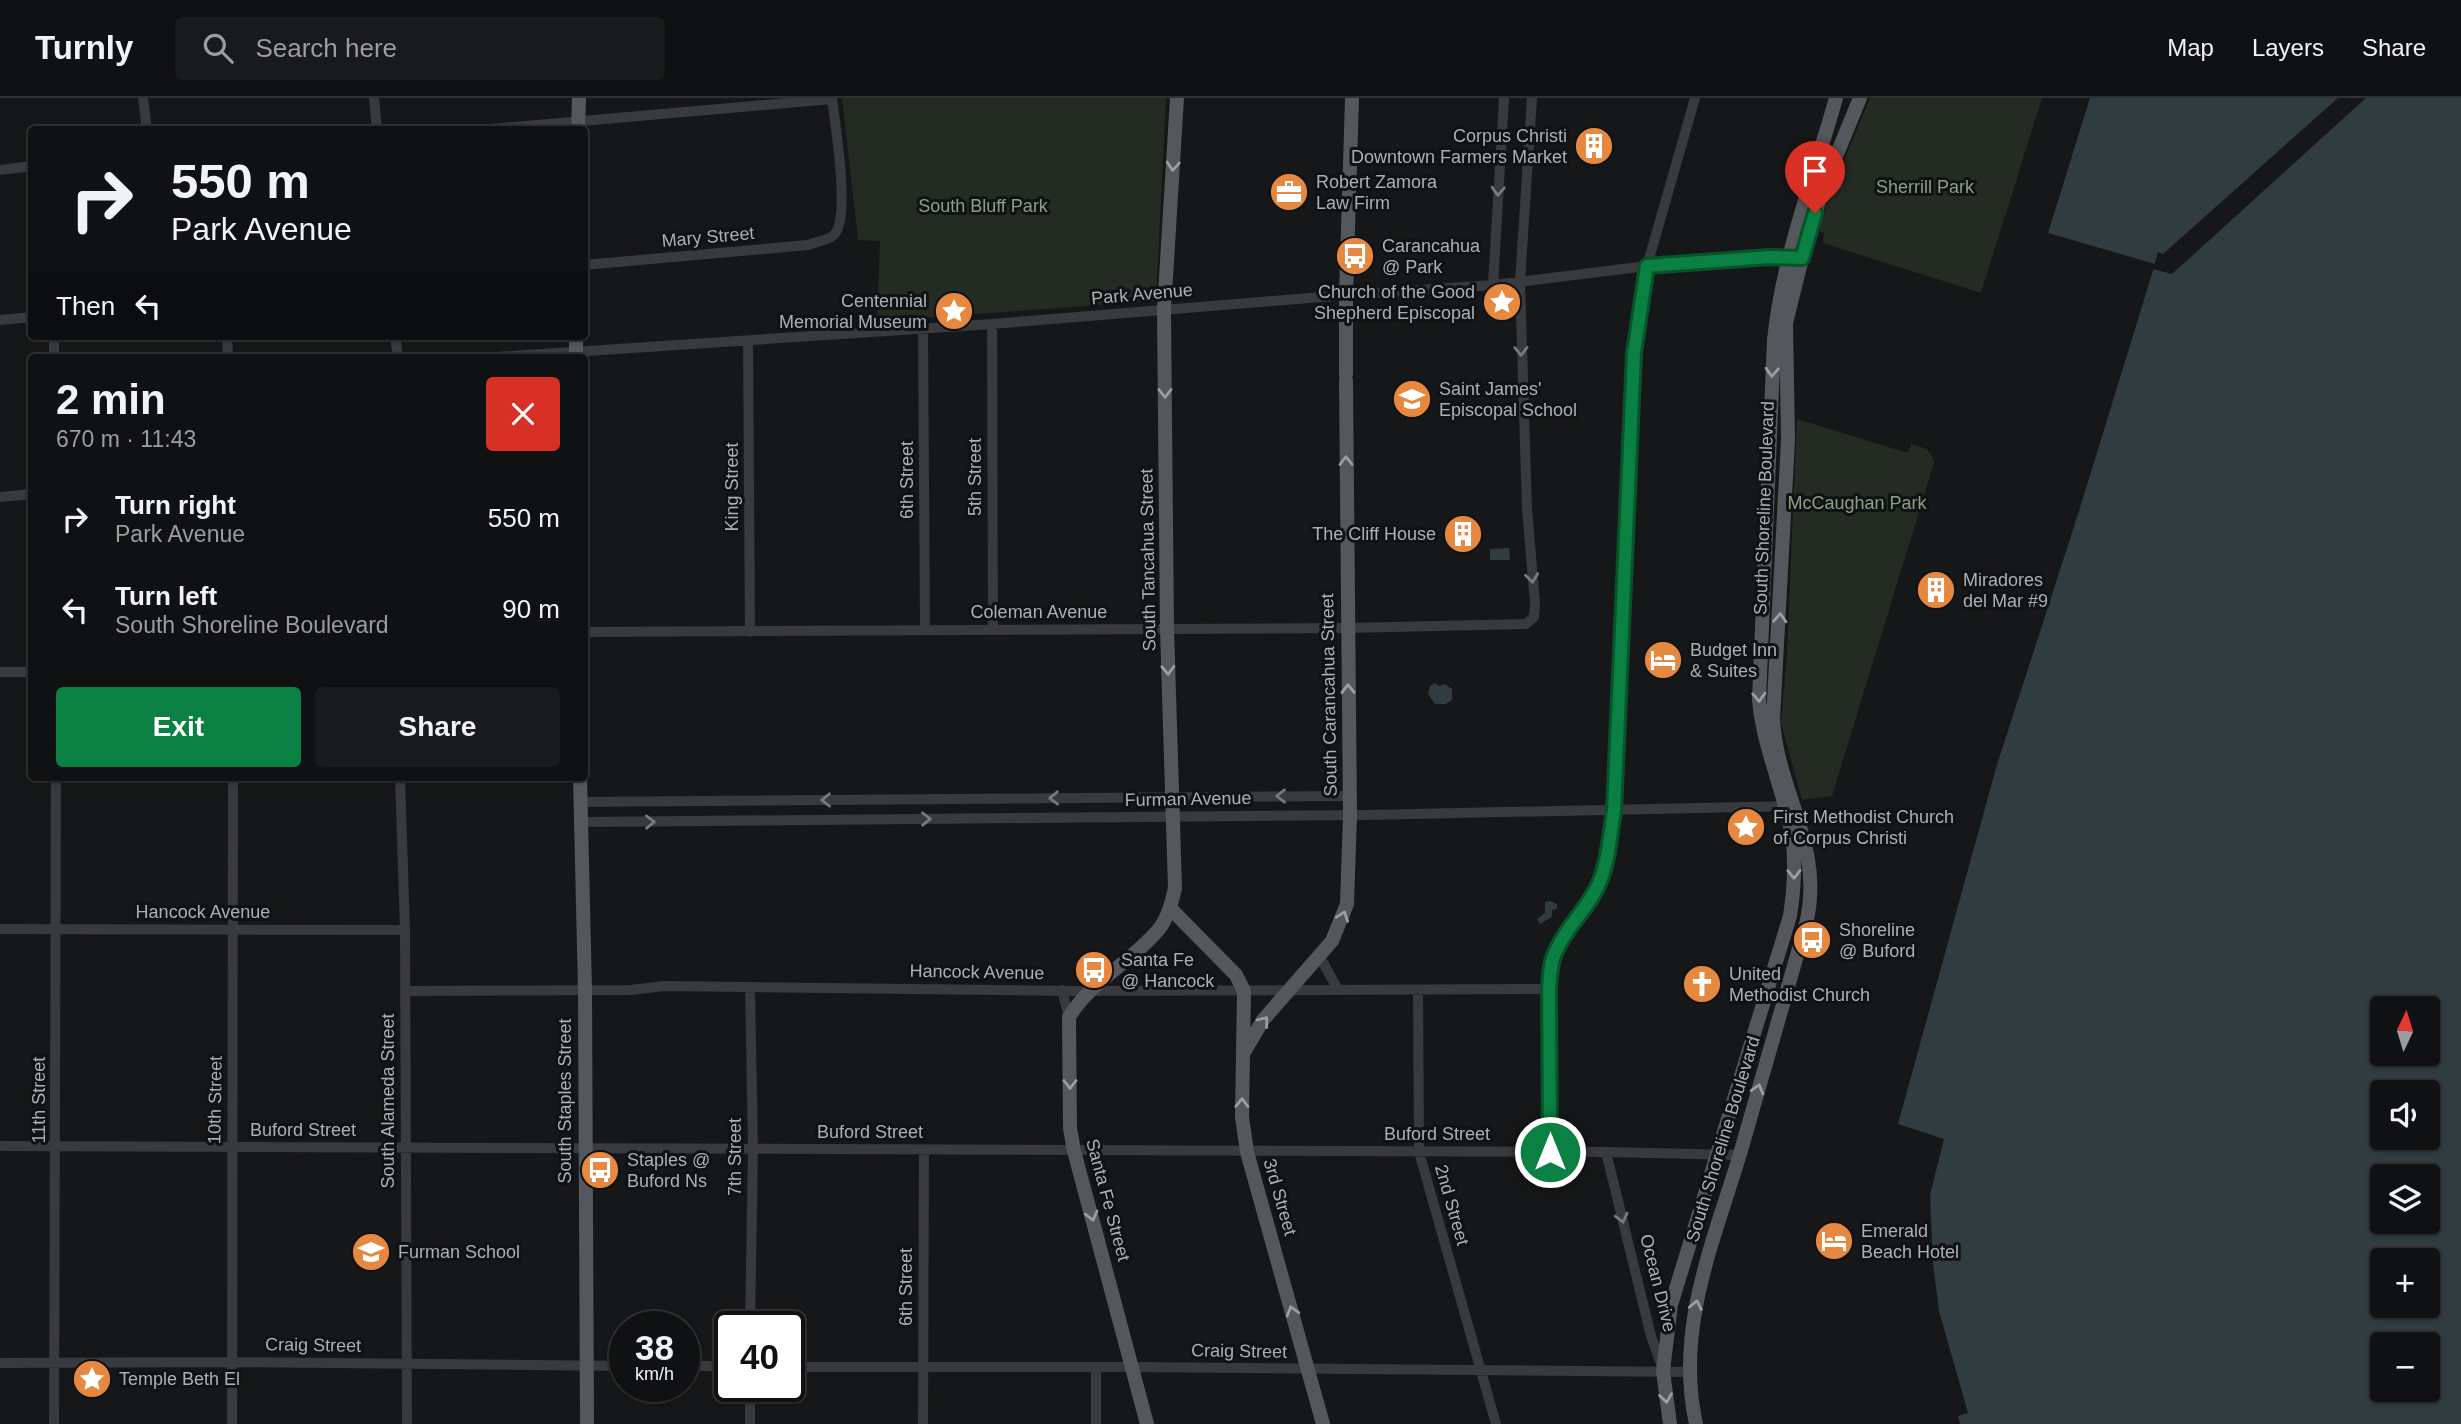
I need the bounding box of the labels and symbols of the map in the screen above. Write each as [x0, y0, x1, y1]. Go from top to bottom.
building icon: Corpus Christi Downtown Farmers Market [1573, 125, 1615, 167]
place label: Corpus Christi Downtown Farmers Market [1351, 126, 1567, 167]
pin [1785, 141, 1845, 213]
one-way arrow [1166, 161, 1181, 172]
office icon: Robert Zamora Law Firm [1268, 171, 1310, 213]
place label: Robert Zamora Law Firm [1316, 172, 1438, 213]
park label: Sherrill Park [1876, 177, 1975, 197]
one-way arrow [1491, 185, 1506, 196]
park label: South Bluff Park [918, 196, 1049, 216]
street label: Mary Street [661, 223, 755, 251]
bus stop icon: Carancahua @ Park [1334, 235, 1376, 277]
place label: Carancahua @ Park [1382, 236, 1481, 277]
street label: Park Avenue [1090, 280, 1194, 308]
place icon: Church of the Good Shepherd Episcopal [1481, 281, 1523, 323]
place label: Church of the Good Shepherd Episcopal [1314, 282, 1475, 323]
place icon: Centennial Memorial Museum [933, 290, 975, 332]
place label: Centennial Memorial Museum [779, 291, 927, 332]
one-way arrow [1513, 346, 1529, 356]
one-way arrow [1765, 367, 1780, 378]
school or university icon: Saint James' Episcopal School [1391, 378, 1433, 420]
place label: Saint James' Episcopal School [1439, 379, 1577, 420]
one-way arrow [1157, 389, 1173, 399]
street label: South Shoreline Boulevard [1750, 401, 1778, 615]
street label: 5th Street [965, 438, 985, 516]
street label: 6th Street [897, 441, 917, 519]
street label: King Street [722, 442, 742, 532]
one-way arrow [1338, 456, 1354, 466]
street label: South Tancahua Street [1136, 468, 1160, 652]
park label: McCaughan Park [1787, 493, 1928, 513]
building icon: The Cliff House [1442, 513, 1484, 555]
place label: The Cliff House [1312, 524, 1436, 544]
building icon: Miradores del Mar #9 [1915, 569, 1957, 611]
place label: Miradores del Mar #9 [1963, 570, 2048, 611]
one-way arrow [1525, 572, 1540, 584]
street label: South Carancahua Street [1317, 593, 1341, 797]
street label: Coleman Avenue [971, 602, 1107, 622]
one-way arrow [1772, 613, 1787, 624]
hotel icon: Budget Inn & Suites [1642, 639, 1684, 681]
place label: Budget Inn & Suites [1690, 640, 1777, 681]
one-way arrow [1161, 665, 1176, 676]
one-way arrow [1340, 683, 1356, 694]
one-way arrow [1751, 692, 1766, 703]
street label: Furman Avenue [1124, 788, 1252, 810]
one-way arrow [1276, 788, 1286, 804]
one-way arrow [1048, 790, 1059, 806]
one-way arrow [821, 792, 831, 808]
place icon: First Methodist Church of Corpus Christi [1725, 806, 1767, 848]
place label: First Methodist Church of Corpus Christi [1773, 807, 1954, 848]
one-way arrow [922, 811, 932, 827]
one-way arrow [645, 814, 656, 829]
one-way arrow [1786, 869, 1802, 880]
street label: Hancock Avenue [136, 902, 270, 922]
one-way arrow [1335, 910, 1349, 922]
bus stop icon: Shoreline @ Buford [1791, 919, 1833, 961]
place label: Shoreline @ Buford [1839, 920, 1915, 961]
bus stop icon: Santa Fe @ Hancock [1073, 949, 1115, 991]
place label: Santa Fe @ Hancock [1121, 950, 1215, 991]
street label: Hancock Avenue [909, 961, 1045, 983]
church icon: United Methodist Church [1681, 963, 1723, 1005]
place label: United Methodist Church [1729, 964, 1870, 1005]
north arrow [2370, 996, 2440, 1066]
street label: South Alameda Street [378, 1013, 398, 1189]
one-way arrow [1256, 1016, 1268, 1029]
street label: South Staples Street [555, 1018, 575, 1184]
street label: South Shoreline Boulevard [1682, 1034, 1764, 1244]
street label: 10th Street [204, 1056, 226, 1144]
street label: 11th Street [29, 1057, 49, 1143]
one-way arrow [1062, 1079, 1078, 1090]
one-way arrow [1750, 1084, 1765, 1096]
one-way arrow [1234, 1097, 1250, 1108]
position arrow [1513, 1115, 1587, 1189]
street label: 7th Street [725, 1118, 745, 1196]
street label: Buford Street [250, 1120, 356, 1140]
street label: Buford Street [817, 1122, 923, 1142]
street label: Buford Street [1384, 1124, 1490, 1144]
street label: Santa Fe Street [1082, 1137, 1134, 1263]
bus stop icon: Staples @ Buford Ns [579, 1149, 621, 1191]
place label: Staples @ Buford Ns [627, 1150, 710, 1191]
street label: 3rd Street [1259, 1156, 1301, 1238]
street label: 2nd Street [1431, 1162, 1473, 1248]
one-way arrow [1084, 1210, 1098, 1222]
one-way arrow [1614, 1212, 1628, 1224]
hotel icon: Emerald Beach Hotel [1813, 1220, 1855, 1262]
place label: Emerald Beach Hotel [1861, 1221, 1959, 1262]
school or university icon: Furman School [350, 1231, 392, 1273]
street label: Ocean Drive [1636, 1232, 1680, 1334]
place label: Furman School [398, 1242, 520, 1262]
street label: 6th Street [896, 1248, 916, 1326]
one-way arrow [1687, 1299, 1702, 1311]
one-way arrow [1285, 1305, 1300, 1317]
speed limit sign: 40 [714, 1311, 805, 1402]
street label: Craig Street [265, 1334, 361, 1356]
street label: Craig Street [1191, 1340, 1287, 1362]
place icon: Temple Beth El [71, 1358, 113, 1400]
place label: Temple Beth El [119, 1369, 240, 1389]
one-way arrow [1658, 1392, 1673, 1403]

